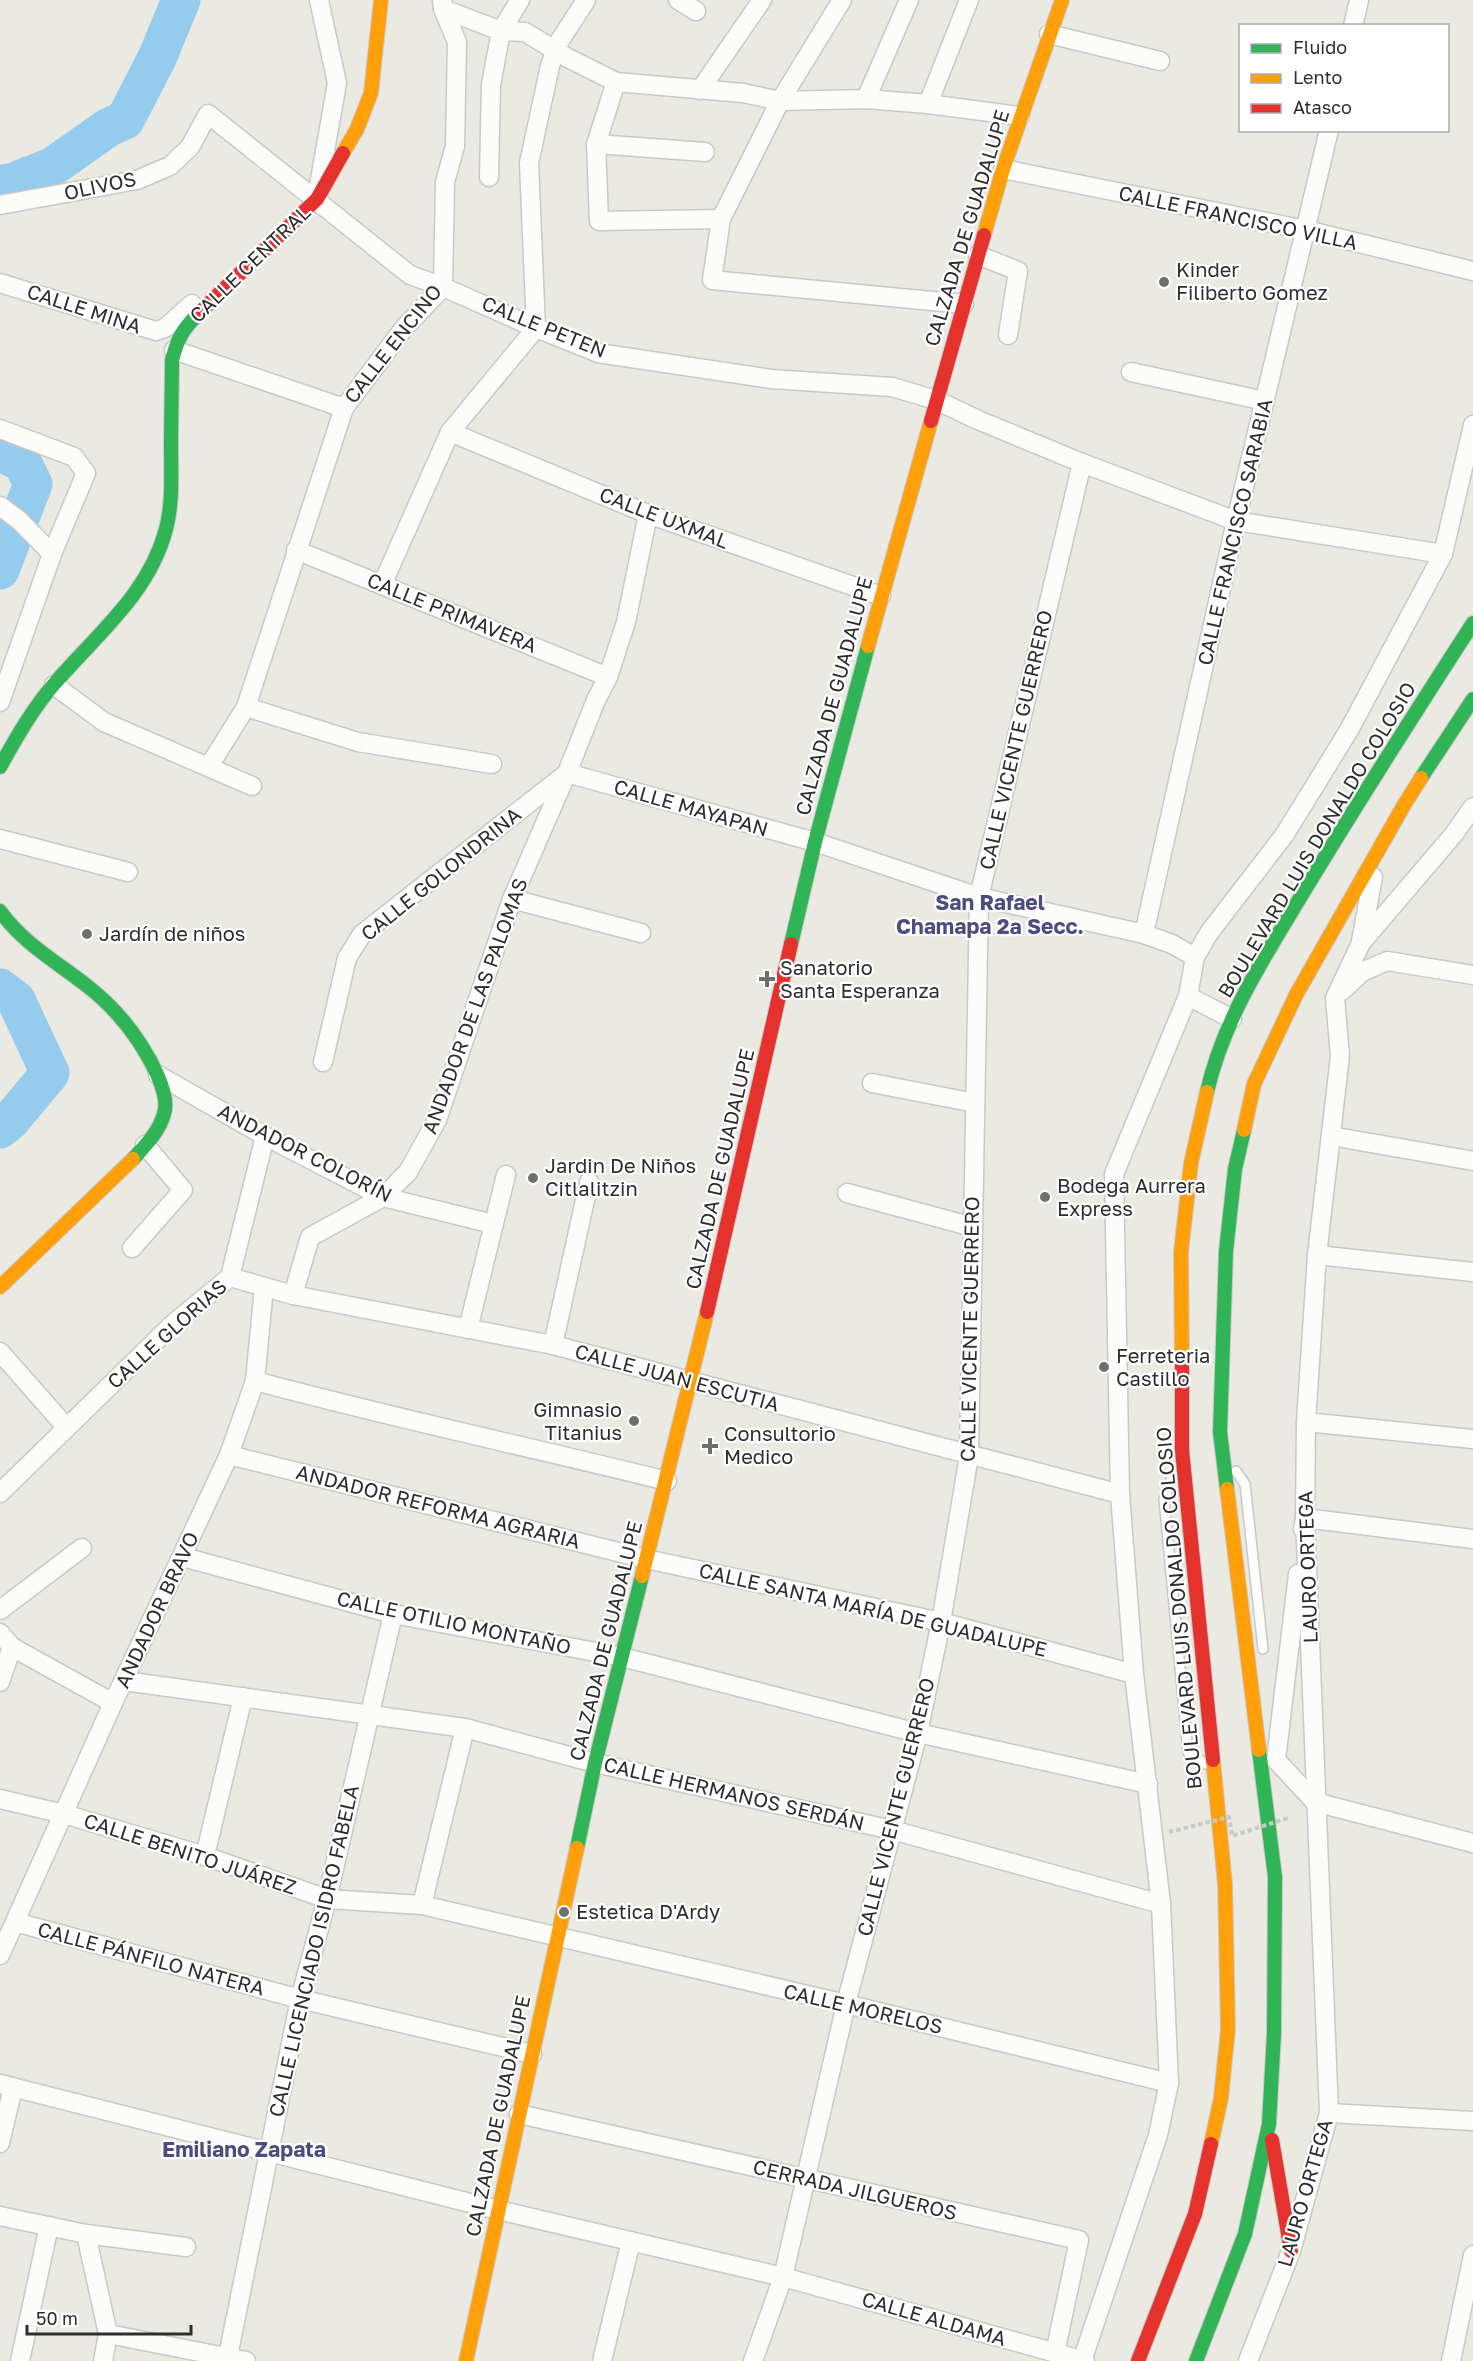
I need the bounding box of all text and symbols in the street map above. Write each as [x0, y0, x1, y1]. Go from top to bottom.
legend [1239, 24, 1449, 132]
text: Fluido [1293, 36, 1347, 58]
text: Lento [1293, 66, 1342, 88]
text: Atasco [1293, 96, 1352, 118]
street label: CALZADA DE GUADALUPE [919, 106, 1014, 349]
street label: OLIVOS [62, 166, 138, 204]
street label: CALLE FRANCISCO VILLA [1117, 180, 1360, 254]
street label: CALLE CENTRAL [184, 200, 315, 327]
place label: Kinder Filiberto Gomez [1176, 257, 1328, 304]
marker: Kinder Filiberto Gomez [1157, 275, 1171, 289]
street label: CALLE MINA [24, 278, 144, 338]
street label: CALLE ENCINO [338, 279, 446, 407]
street label: CALLE PETEN [479, 290, 610, 362]
street label: CALLE FRANCISCO SARABIA [1192, 396, 1276, 667]
street label: CALLE UXMAL [596, 481, 732, 553]
street label: CALLE PRIMAVERA [364, 567, 541, 657]
street label: CALZADA DE GUADALUPE [790, 574, 876, 818]
street label: CALLE VICENTE GUERRERO [973, 608, 1057, 872]
street label: BOULEVARD LUIS DONALDO COLOSIO [1212, 677, 1420, 1002]
street label: CALLE MAYAPAN [611, 774, 771, 841]
street label: CALLE GOLONDRINA [356, 801, 525, 945]
street label: ANDADOR DE LAS PALOMAS [416, 874, 532, 1137]
district label: San Rafael Chamapa 2ª Secc. [896, 889, 1084, 939]
place label: Jardín de niños [99, 921, 245, 945]
marker: Jardín de niños [80, 927, 94, 941]
place label: Sanatorio Santa Esperanza [780, 955, 940, 1002]
marker: Sanatorio Santa Esperanza [758, 970, 776, 988]
street label: CALZADA DE GUADALUPE [680, 1046, 758, 1291]
street label: ANDADOR COLORÍN [215, 1098, 396, 1206]
place label: Jardin De Niños Citlalitzin [545, 1153, 696, 1200]
marker: Jardin De Niños Citlalitzin [526, 1171, 540, 1185]
place label: Bodega Aurrera Express [1057, 1173, 1206, 1220]
marker: Bodega Aurrera Express [1038, 1190, 1052, 1204]
street label: CALLE VICENTE GUERRERO [955, 1196, 983, 1462]
street label: CALLE GLORIAS [102, 1273, 231, 1393]
street label: CALLE JUAN ESCUTIA [572, 1338, 782, 1416]
place label: Ferreteria Castillo [1116, 1343, 1210, 1390]
marker: Ferreteria Castillo [1097, 1360, 1111, 1374]
place label: Gimnasio Titanius [533, 1397, 622, 1444]
marker: Gimnasio Titanius [627, 1414, 641, 1428]
place label: Consultorio Medico [724, 1421, 836, 1468]
street label: BOULEVARD LUIS DONALDO COLOSIO [1150, 1426, 1206, 1790]
marker: Consultorio Medico [701, 1437, 719, 1455]
street label: ANDADOR REFORMA AGRARIA [294, 1459, 583, 1553]
street label: LAURO ORTEGA [1292, 1490, 1322, 1644]
street label: CALZADA DE GUADALUPE [564, 1518, 646, 1763]
street label: ANDADOR BRAVO [109, 1528, 203, 1691]
street label: CALLE SANTA MARÍA DE GUADALUPE [697, 1557, 1049, 1661]
street label: CALLE OTILIO MONTAÑO [335, 1585, 573, 1659]
street label: CALLE VICENTE GUERRERO [851, 1675, 939, 1939]
street label: CALLE HERMANOS SERDÁN [602, 1751, 867, 1835]
street label: CALLE LICENCIADO ISIDRO FABELA [263, 1782, 363, 2119]
street label: CALLE BENITO JUÁREZ [81, 1807, 299, 1899]
place label: Estetica D'Ardy [576, 1899, 720, 1923]
marker: Estetica D'Ardy [557, 1905, 571, 1919]
street label: CALLE PÁNFILO NATERA [35, 1916, 267, 2000]
street label: CALLE MORELOS [781, 1978, 945, 2038]
street label: CALZADA DE GUADALUPE [460, 1993, 534, 2239]
street label: LAURO ORTEGA [1271, 2116, 1337, 2269]
district label: Emiliano Zapata [162, 2136, 326, 2162]
street label: CERRADA JILGUEROS [751, 2154, 959, 2224]
street label: CALLE ALDAMA [859, 2286, 1009, 2350]
scale bar [27, 2298, 190, 2336]
text: 50 m [36, 2307, 78, 2329]

